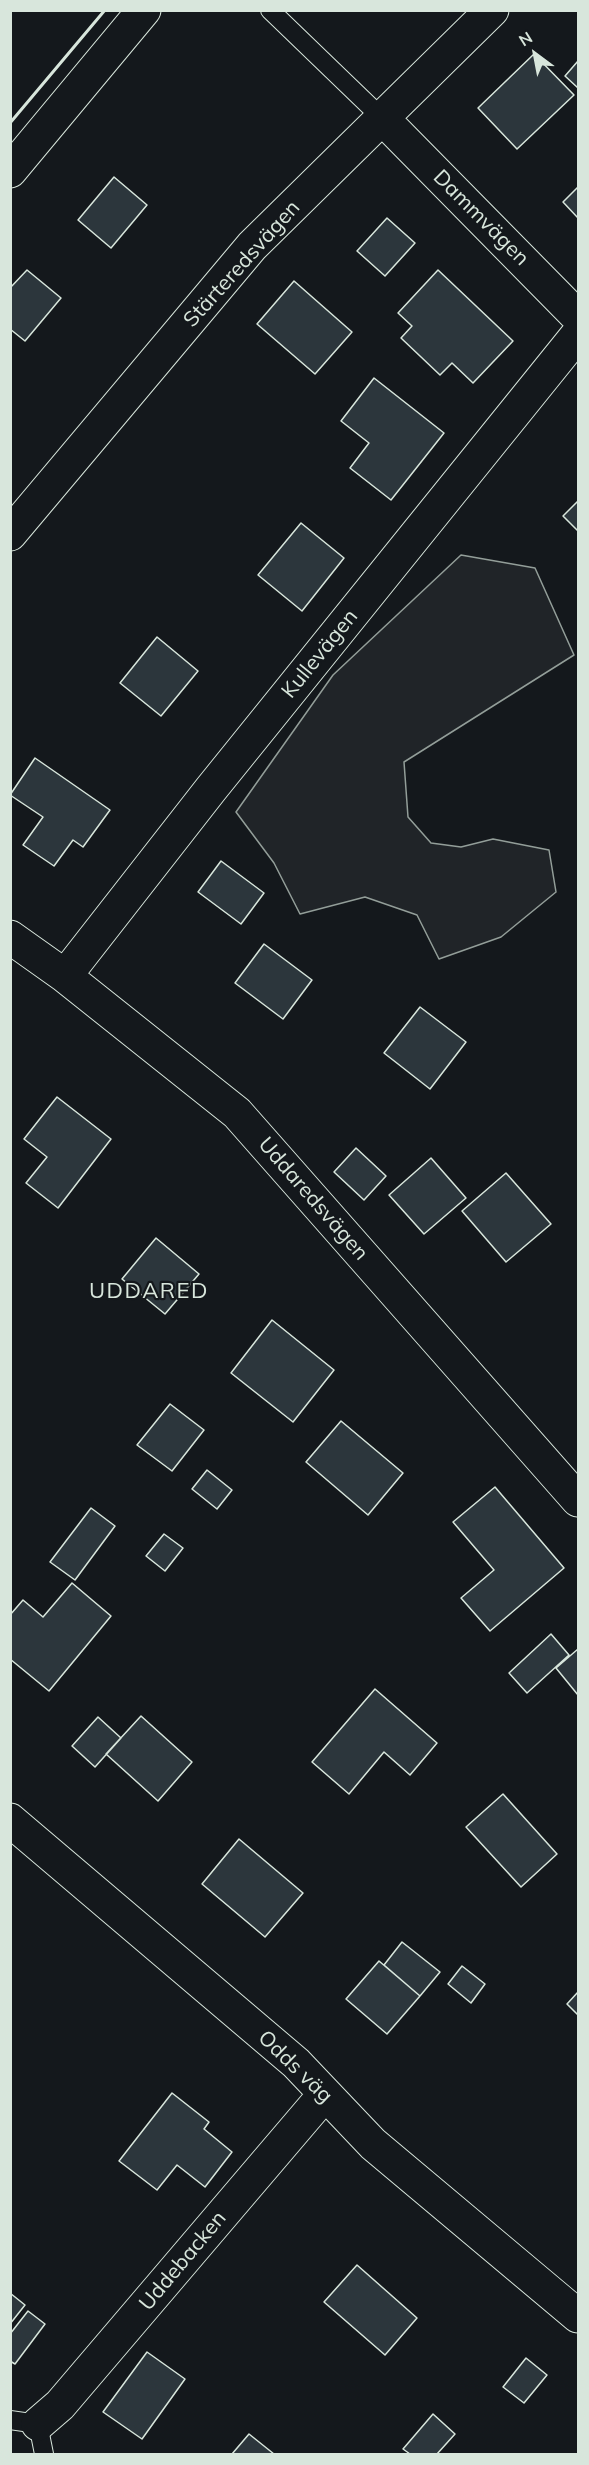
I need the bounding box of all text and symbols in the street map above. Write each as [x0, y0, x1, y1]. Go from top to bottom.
north arrow [505, 24, 565, 84]
text: N [515, 27, 536, 50]
street label: Dammvägen [428, 165, 534, 271]
street label: Stärteredsvägen [179, 195, 305, 333]
street label: Kullevägen [277, 605, 363, 703]
street label: Uddaredsvägen [253, 1132, 373, 1266]
district label: UDDARED [89, 1278, 209, 1304]
street label: Odds väg [253, 2025, 337, 2109]
street label: Uddebacken [134, 2206, 232, 2316]

